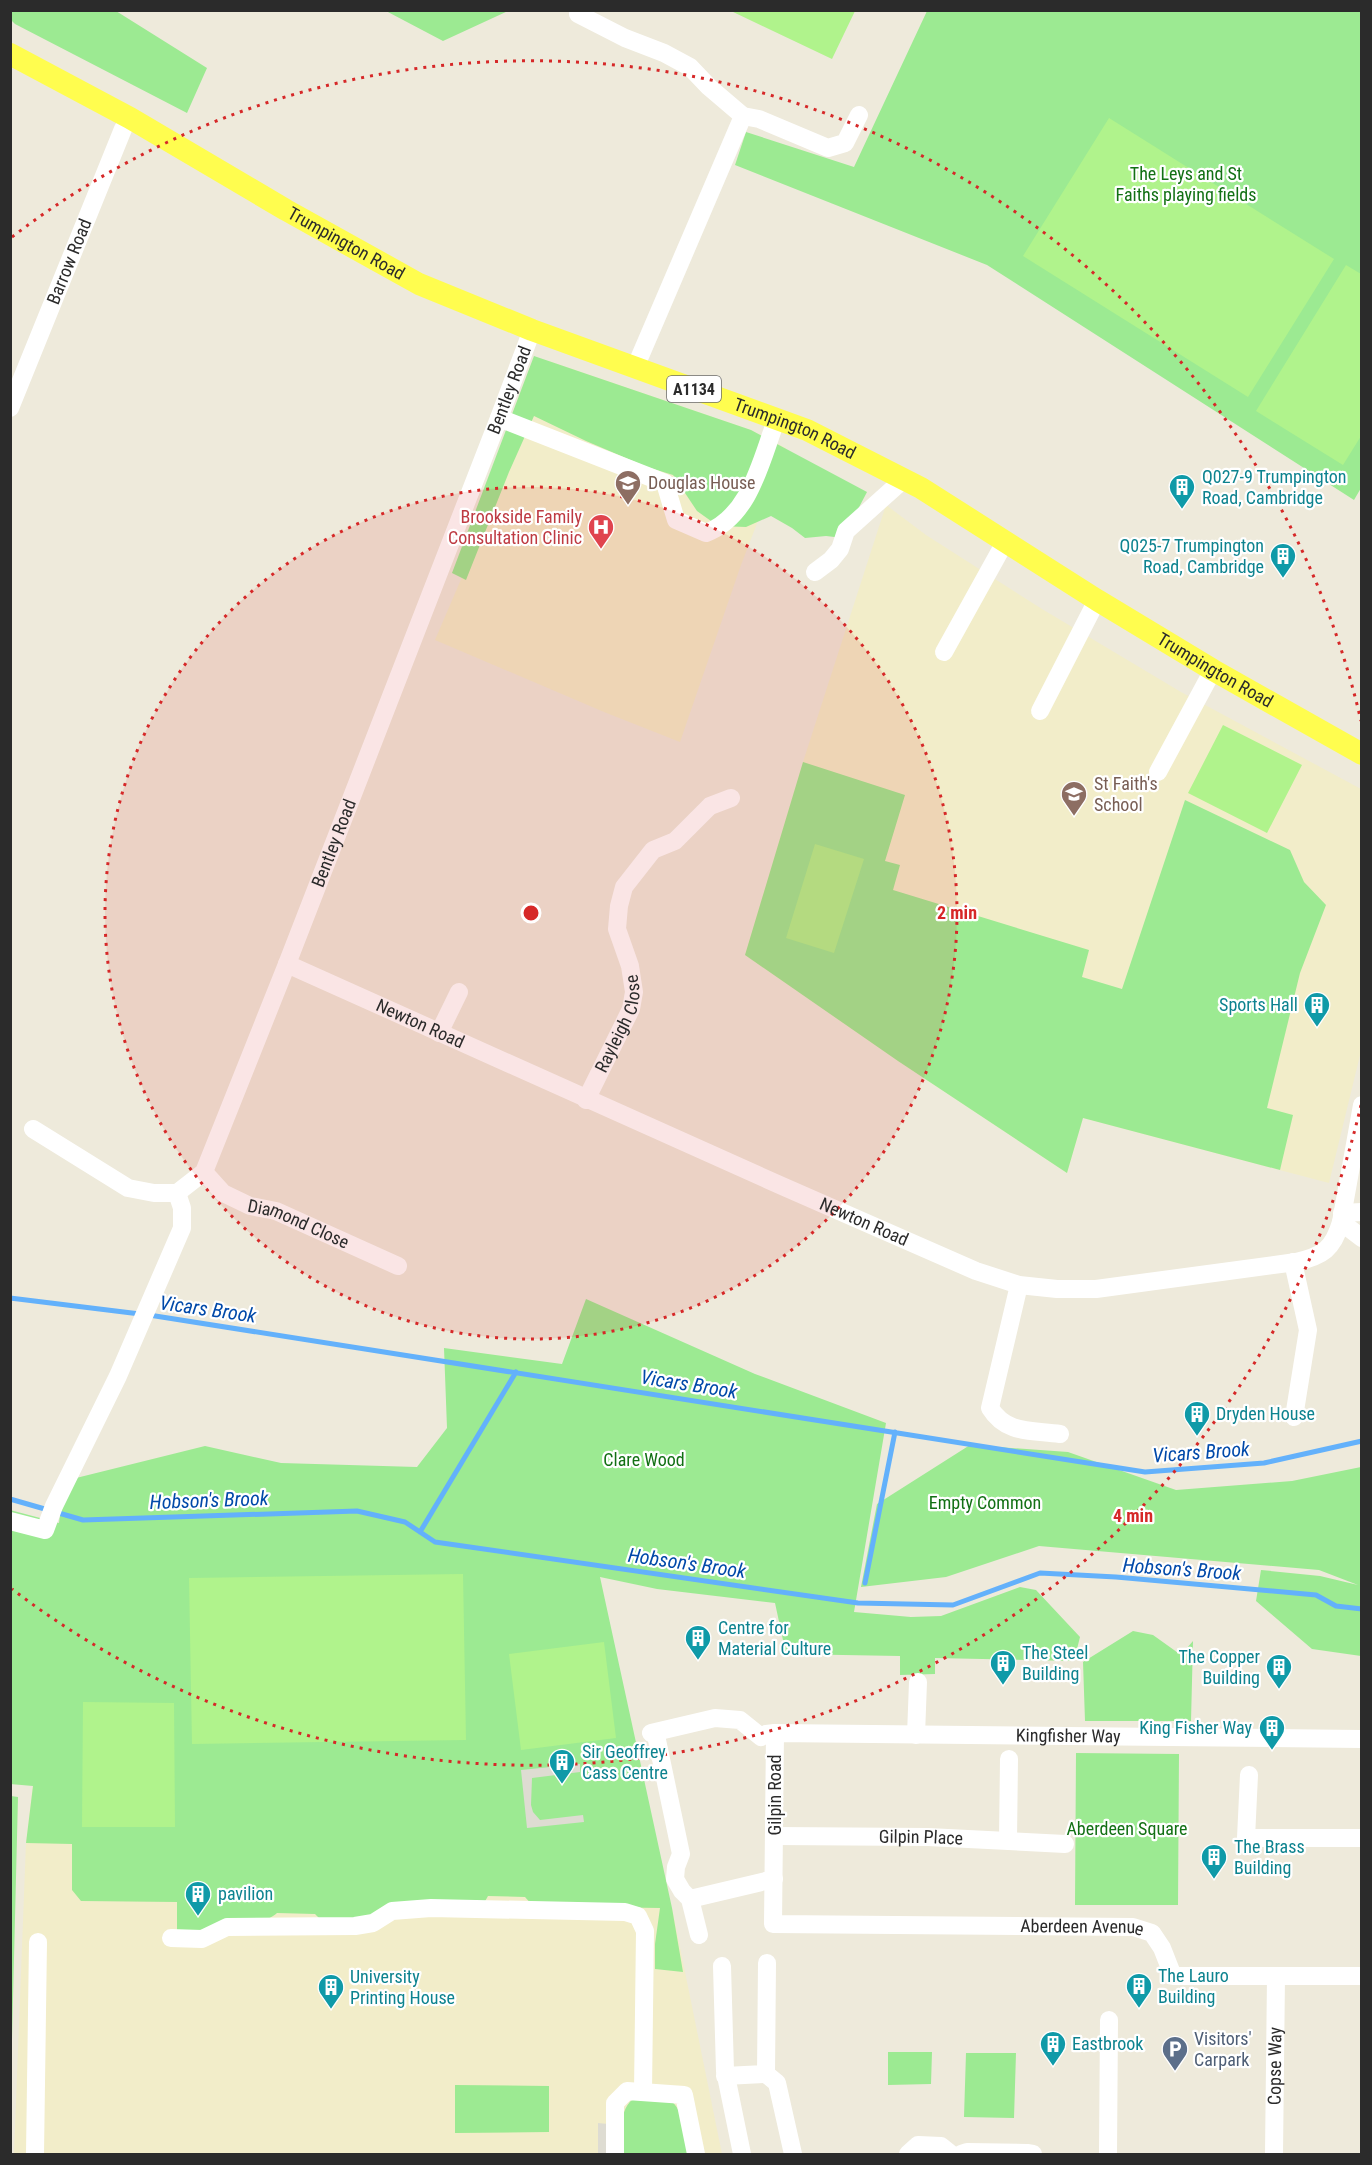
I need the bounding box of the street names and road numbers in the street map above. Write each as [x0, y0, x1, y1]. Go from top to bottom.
street label: Trumpington Road [284, 202, 408, 284]
street label: Barrow Road [42, 216, 96, 307]
street label: Bentley Road [483, 343, 535, 437]
road number: A1134 [667, 376, 721, 402]
street label: Trumpington Road [731, 393, 859, 463]
street label: Trumpington Road [1154, 628, 1277, 712]
street label: Bentley Road [307, 796, 360, 890]
street label: Rayleigh Close [590, 973, 644, 1076]
street label: Newton Road [373, 994, 468, 1052]
street label: Newton Road [817, 1193, 912, 1250]
street label: Diamond Close [246, 1195, 353, 1253]
street label: Kingfisher Way [1016, 1724, 1121, 1747]
street label: Gilpin Road [764, 1755, 785, 1835]
street label: Gilpin Place [879, 1826, 964, 1849]
street label: Aberdeen Avenue [1020, 1915, 1147, 1940]
street label: Copse Way [1264, 2026, 1285, 2105]

